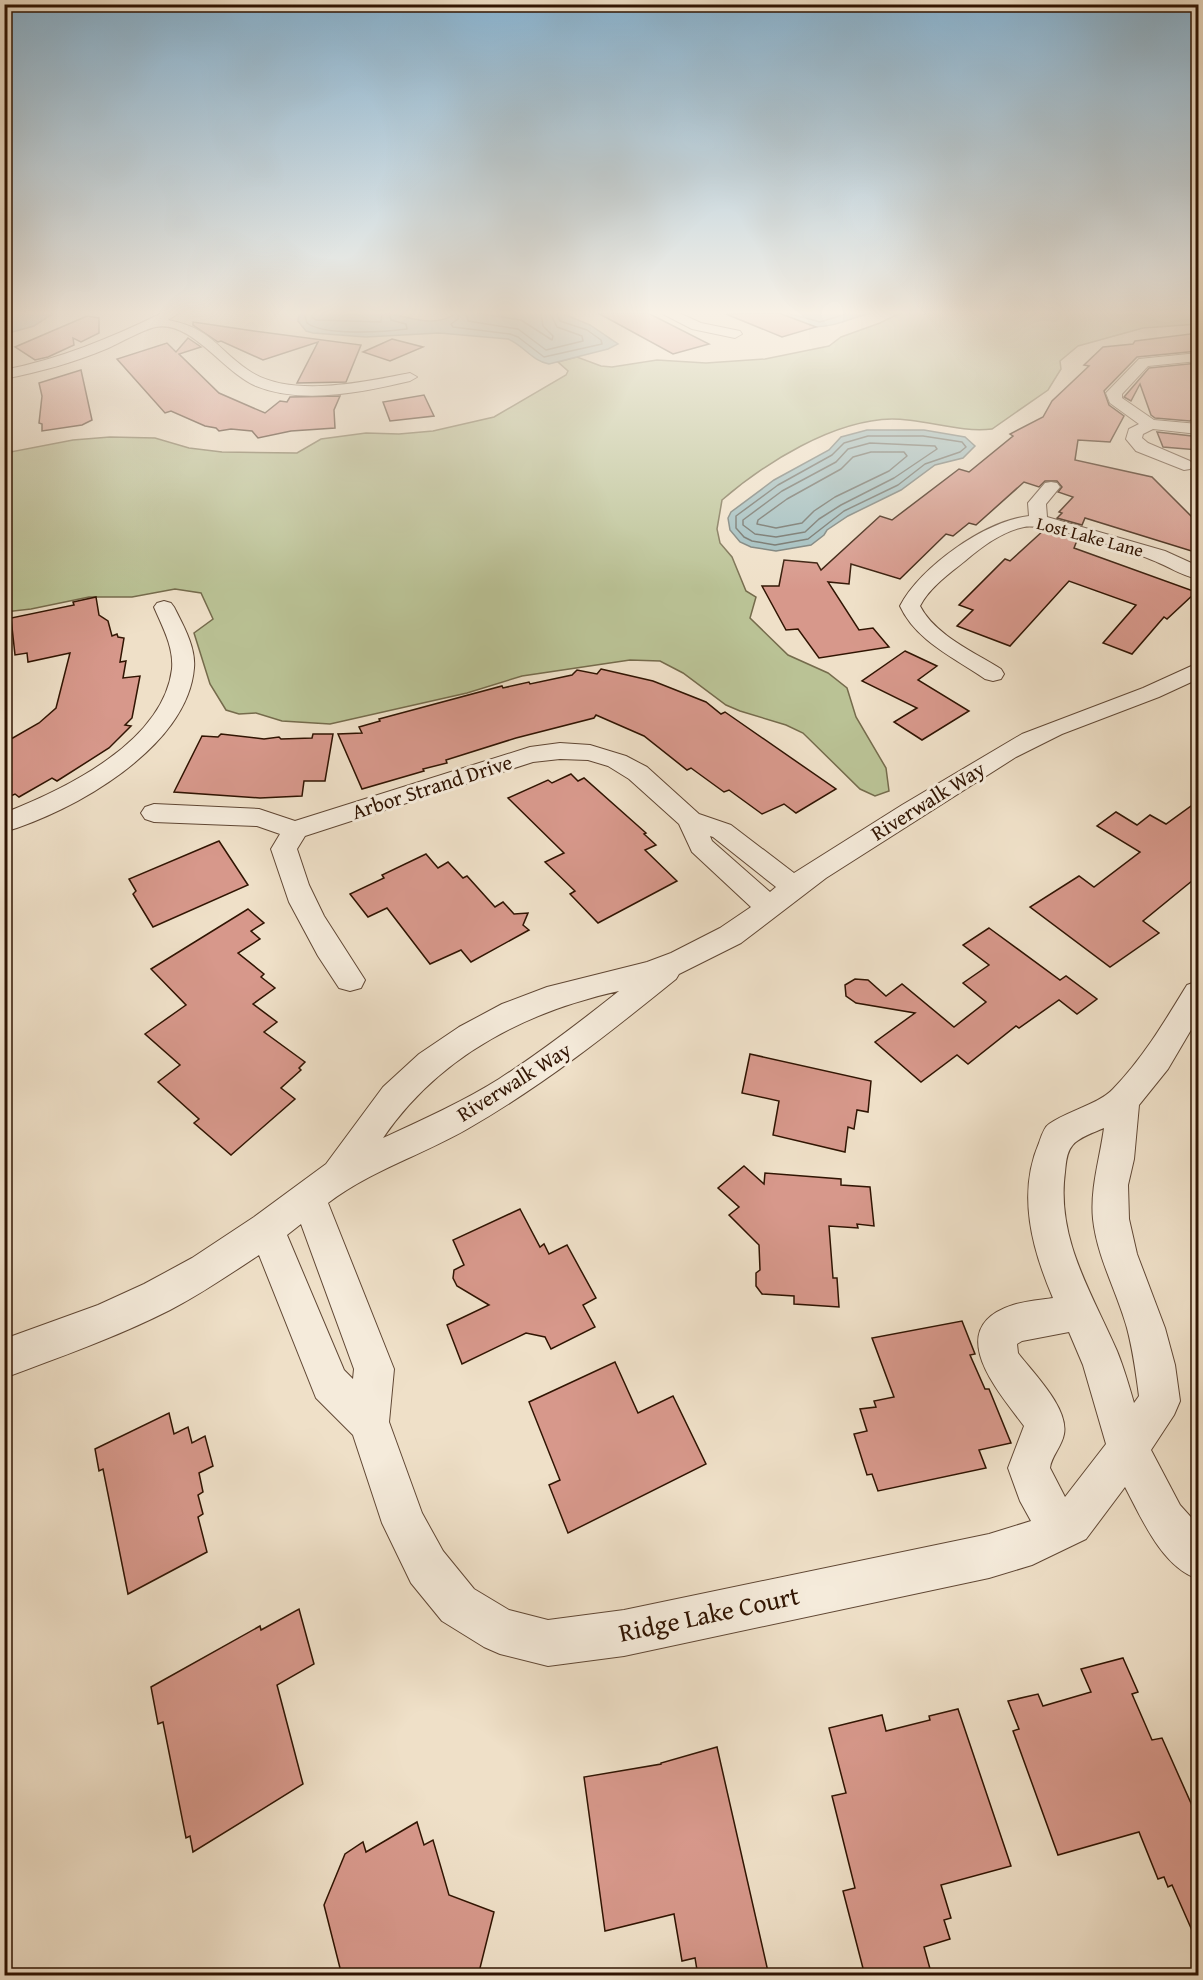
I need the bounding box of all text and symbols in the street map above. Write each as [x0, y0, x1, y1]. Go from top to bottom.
street label: Lost Lake Lane [1034, 509, 1147, 564]
street label: Arbor Strand Drive [348, 746, 516, 827]
street label: Riverwalk Way [865, 753, 991, 848]
street label: Riverwalk Way [451, 1034, 577, 1129]
street label: Ridge Lake Court [615, 1575, 803, 1652]

